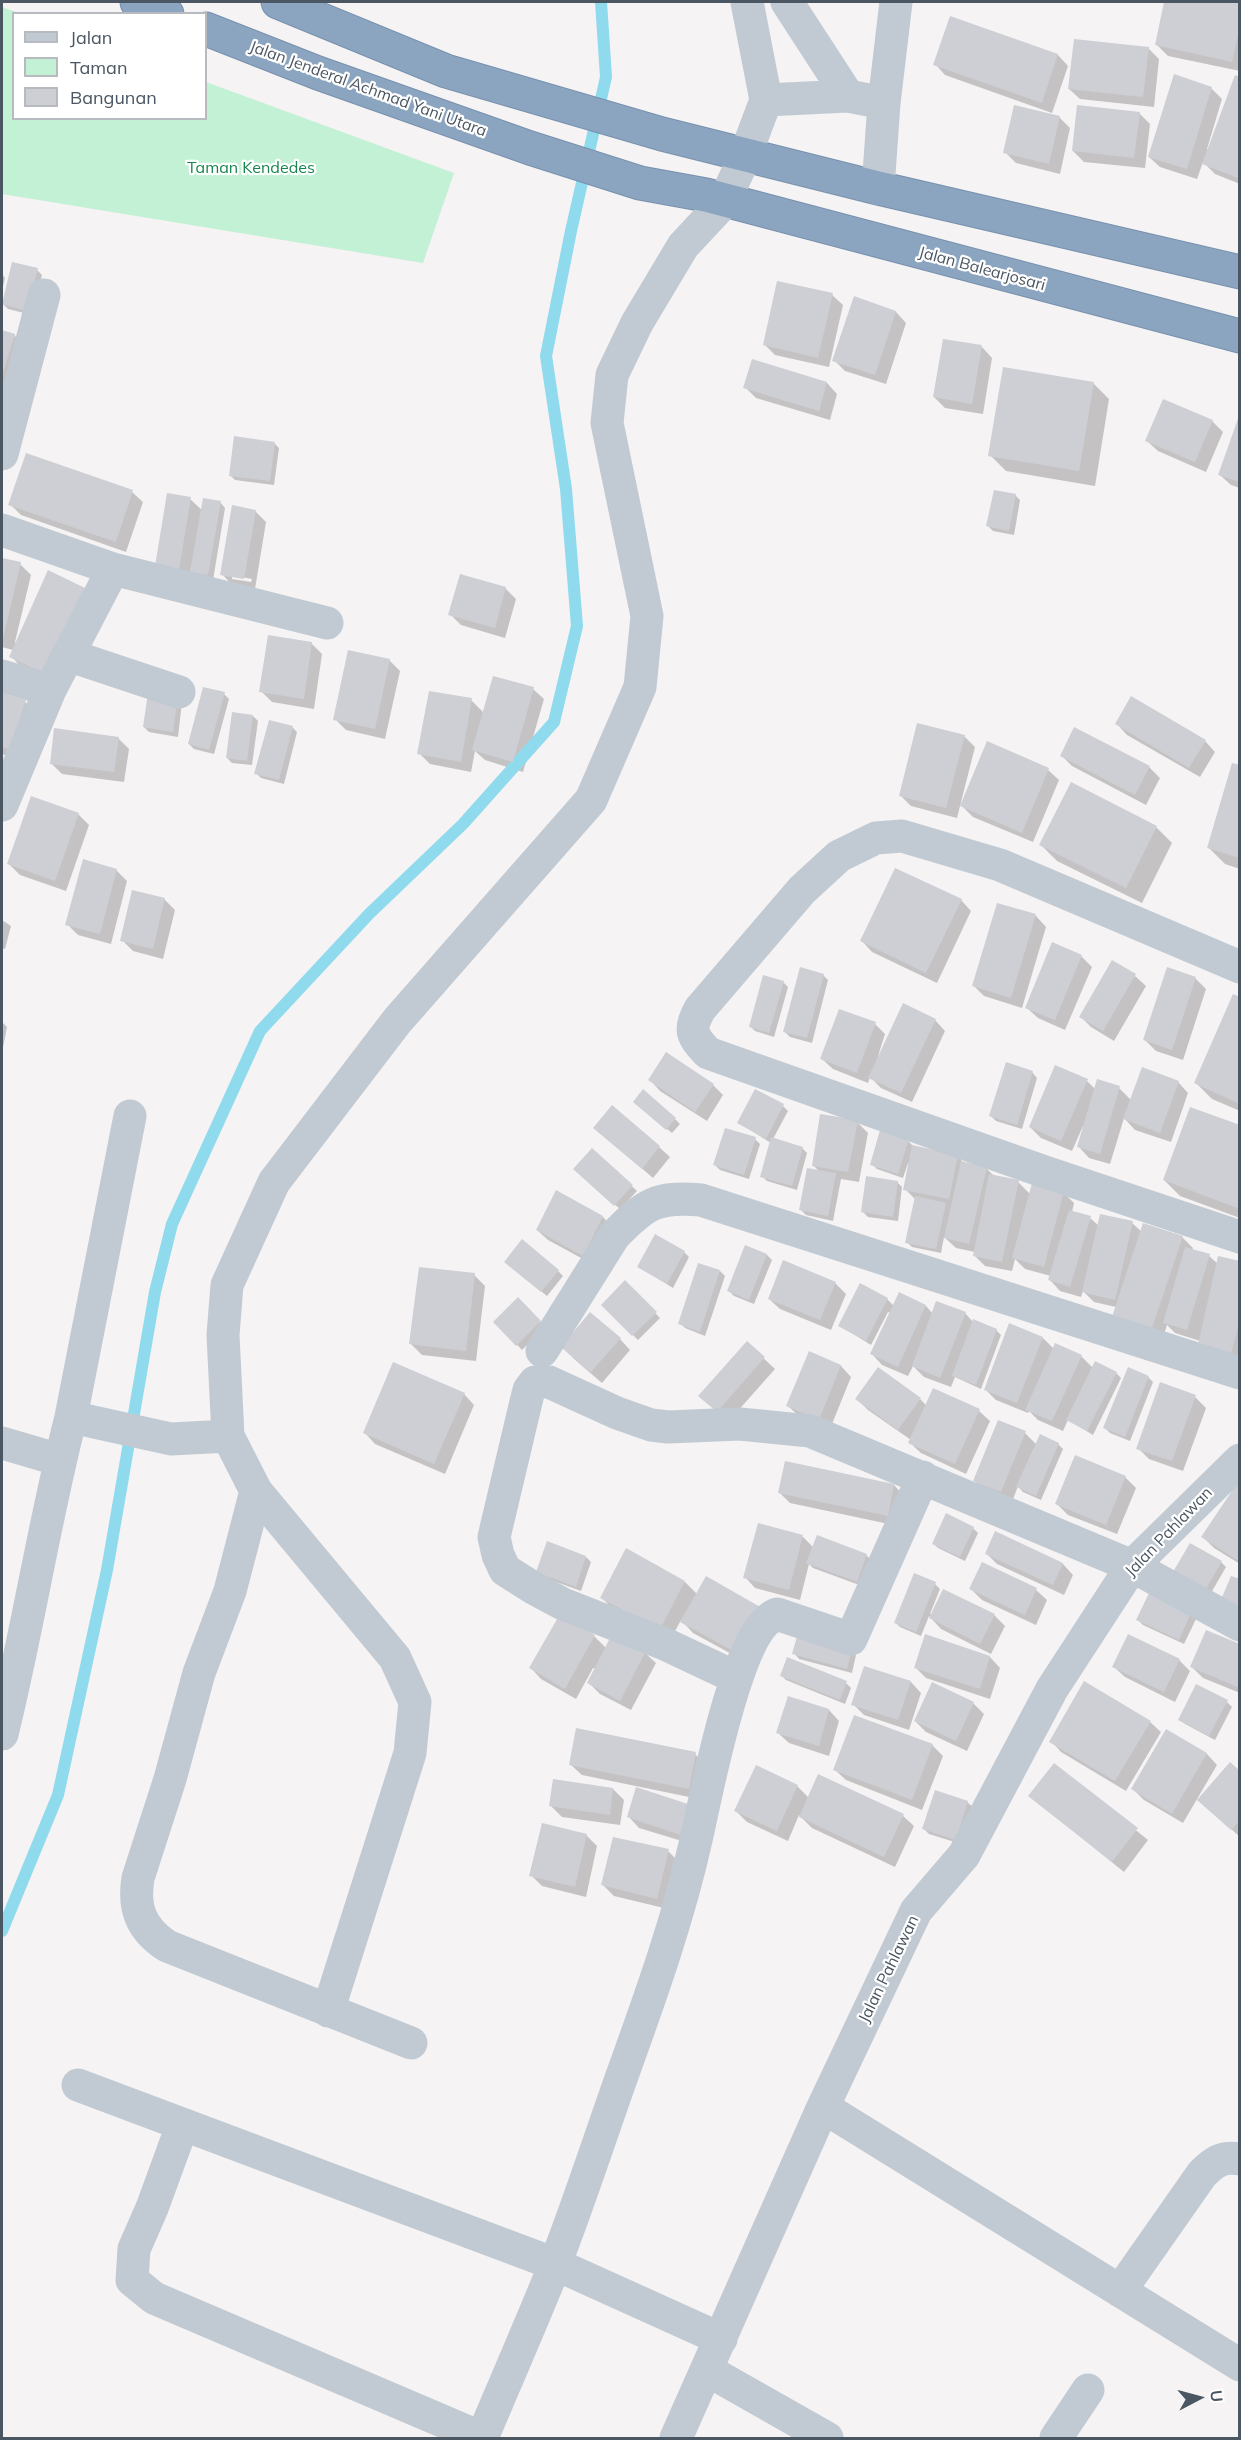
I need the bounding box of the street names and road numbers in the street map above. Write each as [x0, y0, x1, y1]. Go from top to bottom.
street label: Jalan Jenderal Achmad Yani Utara [247, 37, 489, 141]
street label: Jalan Balearjosari [917, 243, 1047, 295]
street label: Jalan Pahlawan [1121, 1483, 1217, 1581]
street label: Jalan Pahlawan [855, 1912, 923, 2026]

